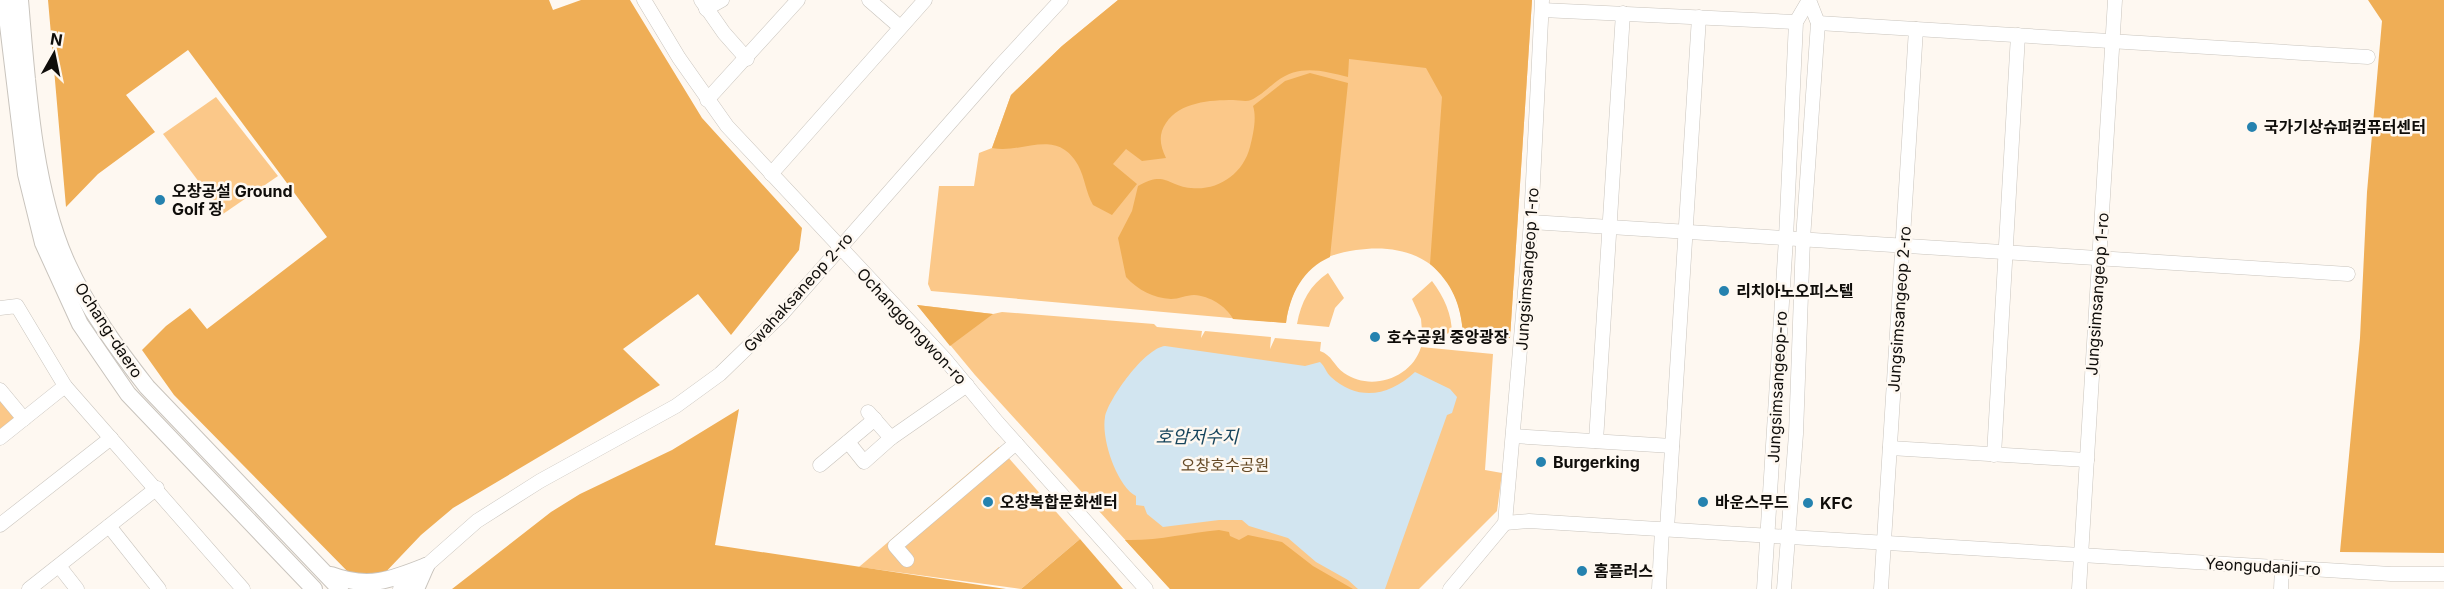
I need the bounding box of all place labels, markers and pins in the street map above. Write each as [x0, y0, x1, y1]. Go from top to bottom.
place label: 국가기상슈퍼컴퓨터센터 [2264, 117, 2426, 137]
marker: 국가기상슈퍼컴퓨터센터 [2245, 120, 2259, 134]
place label: 오창공설 Ground Golf 장 [172, 181, 293, 219]
marker: 오창공설 Ground Golf 장 [153, 193, 167, 207]
place label: 리치아노오피스텔 [1736, 281, 1854, 301]
marker: 리치아노오피스텔 [1717, 284, 1731, 298]
place label: 호수공원 중앙광장 [1387, 327, 1509, 347]
marker: 호수공원 중앙광장 [1368, 330, 1382, 344]
place label: Burgerking [1553, 452, 1640, 472]
marker: Burgerking [1534, 455, 1548, 469]
place label: 오창복합문화센터 [1000, 492, 1118, 512]
place label: 바운스무드 [1715, 492, 1789, 512]
place label: KFC [1820, 493, 1853, 513]
marker: 오창복합문화센터 [981, 495, 995, 509]
marker: 바운스무드 [1696, 495, 1710, 509]
marker: KFC [1801, 496, 1815, 510]
place label: 홈플러스 [1594, 561, 1653, 581]
marker: 홈플러스 [1575, 564, 1589, 578]

